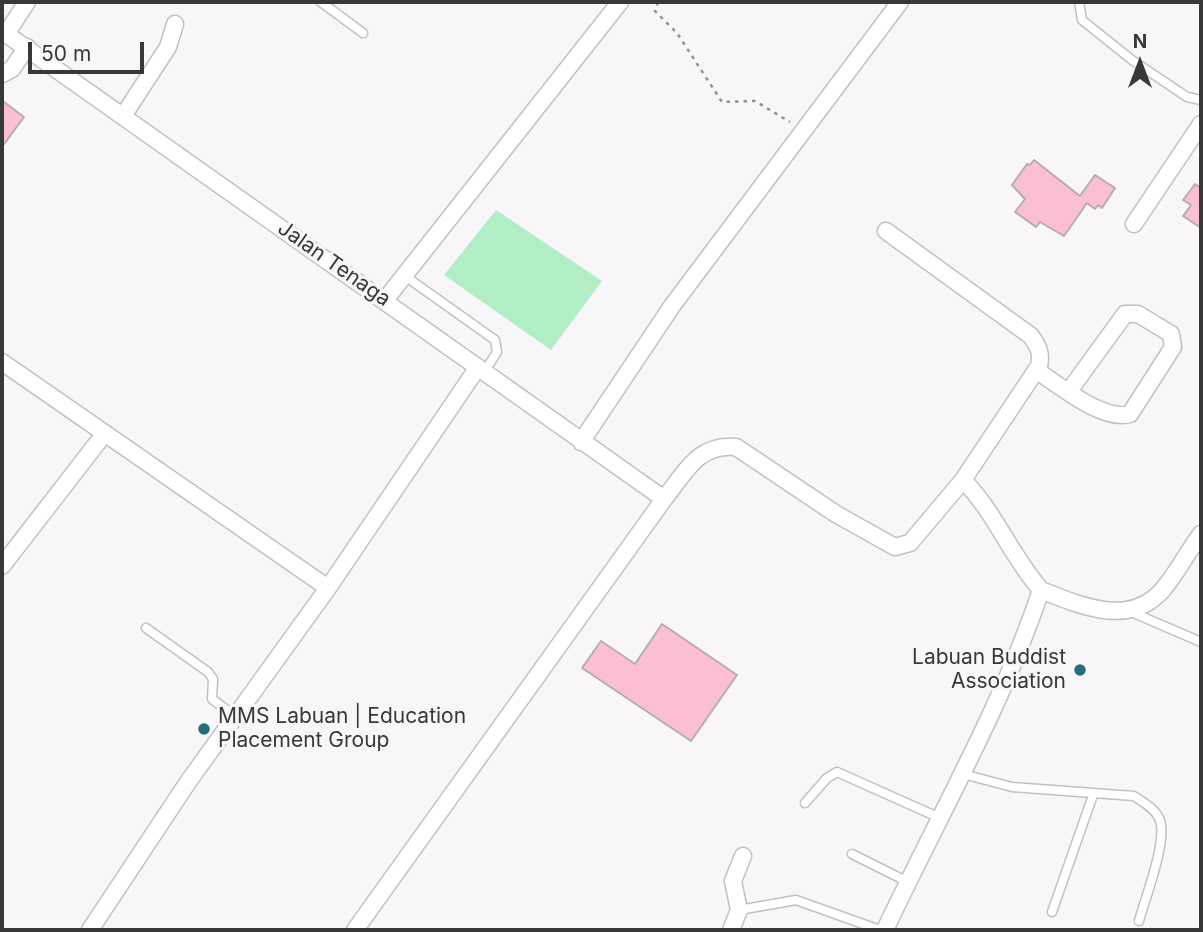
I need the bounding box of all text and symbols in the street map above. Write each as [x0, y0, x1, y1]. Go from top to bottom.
scale bar [32, 28, 147, 72]
north arrow [1105, 28, 1175, 98]
text: N [1133, 30, 1147, 53]
text: 50 m [41, 41, 91, 66]
street label: Jalan Tenaga [273, 216, 395, 312]
place label: Labuan Buddist Association [912, 645, 1066, 695]
marker: Labuan Buddist Association [1072, 662, 1088, 678]
place label: MMS Labuan | Education Placement Group [218, 704, 466, 754]
marker: MMS Labuan | Education Placement Group [196, 721, 212, 737]

